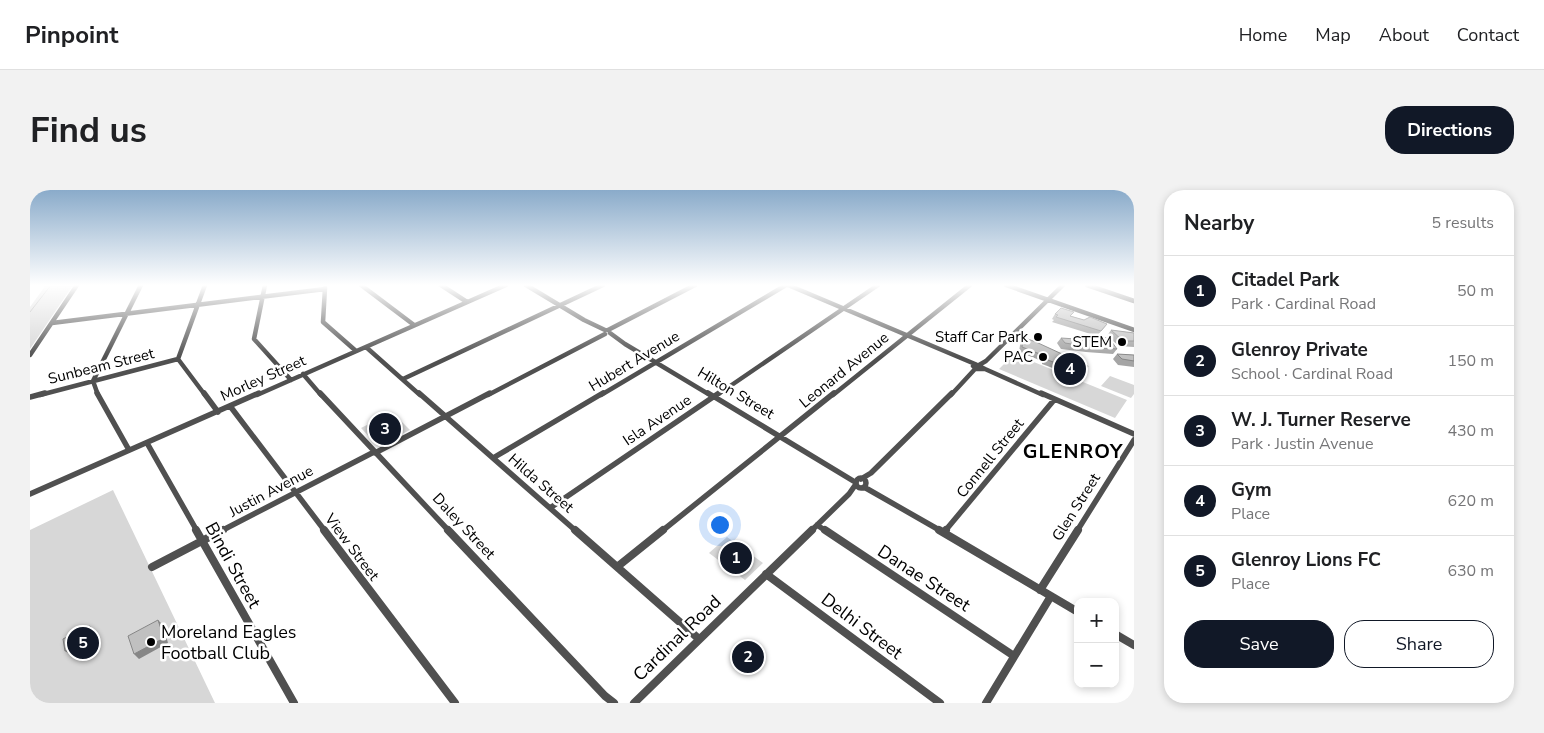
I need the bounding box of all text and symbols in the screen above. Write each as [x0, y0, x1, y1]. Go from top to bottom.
text: Pinpoint [25, 19, 118, 51]
text: Home [1239, 23, 1287, 47]
text: Map [1315, 23, 1351, 47]
text: About [1379, 23, 1429, 47]
text: Contact [1457, 23, 1519, 47]
button: Directions [1385, 106, 1514, 154]
text: Find us [30, 107, 147, 154]
text: Nearby [1184, 209, 1254, 237]
text: 5 results [1432, 212, 1494, 234]
text: Citadel Park [1231, 267, 1339, 293]
text: 1 [1195, 280, 1205, 302]
text: 50 m [1457, 280, 1494, 302]
text: Park · Cardinal Road [1231, 293, 1376, 315]
street label: Hubert Avenue [585, 326, 683, 396]
place label: Staff Car Park [935, 327, 1028, 347]
street label: Leonard Avenue [795, 328, 893, 412]
marker: Staff Car Park [1032, 331, 1044, 343]
place label: STEM [1072, 332, 1112, 352]
marker: STEM [1116, 336, 1128, 348]
text: Glenroy Private [1231, 337, 1368, 363]
street label: Sunbeam Street [46, 343, 157, 389]
place label: PAC [1004, 347, 1033, 367]
street label: Morley Street [217, 350, 309, 406]
pin: 4 [1054, 350, 1086, 388]
text: 2 [1195, 350, 1205, 372]
text: 150 m [1447, 350, 1494, 372]
marker: PAC [1037, 351, 1049, 363]
street label: Hilton Street [694, 362, 779, 424]
text: School · Cardinal Road [1231, 363, 1393, 385]
street label: Isla Avenue [619, 390, 695, 450]
text: W. J. Turner Reserve [1231, 407, 1411, 433]
pin: 3 [369, 410, 401, 448]
street label: Connell Street [952, 414, 1029, 502]
text: 3 [1195, 420, 1205, 442]
text: 430 m [1447, 420, 1494, 442]
text: Park · Justin Avenue [1231, 433, 1374, 455]
district label: GLENROY [1023, 438, 1123, 465]
street label: Hilda Street [504, 449, 579, 518]
street label: Justin Avenue [225, 460, 317, 522]
street label: Glen Street [1047, 469, 1105, 545]
text: Gym [1231, 477, 1272, 503]
street label: Daley Street [428, 489, 500, 564]
text: 4 [1195, 490, 1205, 512]
text: 620 m [1447, 490, 1494, 512]
text: Place [1231, 503, 1270, 525]
street label: View Street [320, 509, 384, 585]
your location [707, 512, 733, 538]
street label: Bindi Street [199, 518, 267, 613]
pin: 1 [720, 539, 752, 577]
street label: Danae Street [873, 539, 976, 617]
text: Glenroy Lions FC [1231, 547, 1381, 573]
text: 5 [1195, 560, 1205, 582]
text: 630 m [1447, 560, 1494, 582]
text: Place [1231, 573, 1270, 595]
street label: Delhi Street [816, 587, 908, 665]
street label: Cardinal Road [628, 590, 726, 686]
map controls [1074, 598, 1119, 688]
button: + [1074, 598, 1119, 643]
place label: Moreland Eagles Football Club [161, 620, 296, 665]
button: Save [1184, 620, 1334, 668]
button: Share [1344, 620, 1494, 668]
pin: 5 [67, 624, 99, 662]
marker: Moreland Eagles Football Club [145, 636, 157, 648]
pin: 2 [732, 638, 764, 676]
button: − [1074, 643, 1119, 688]

